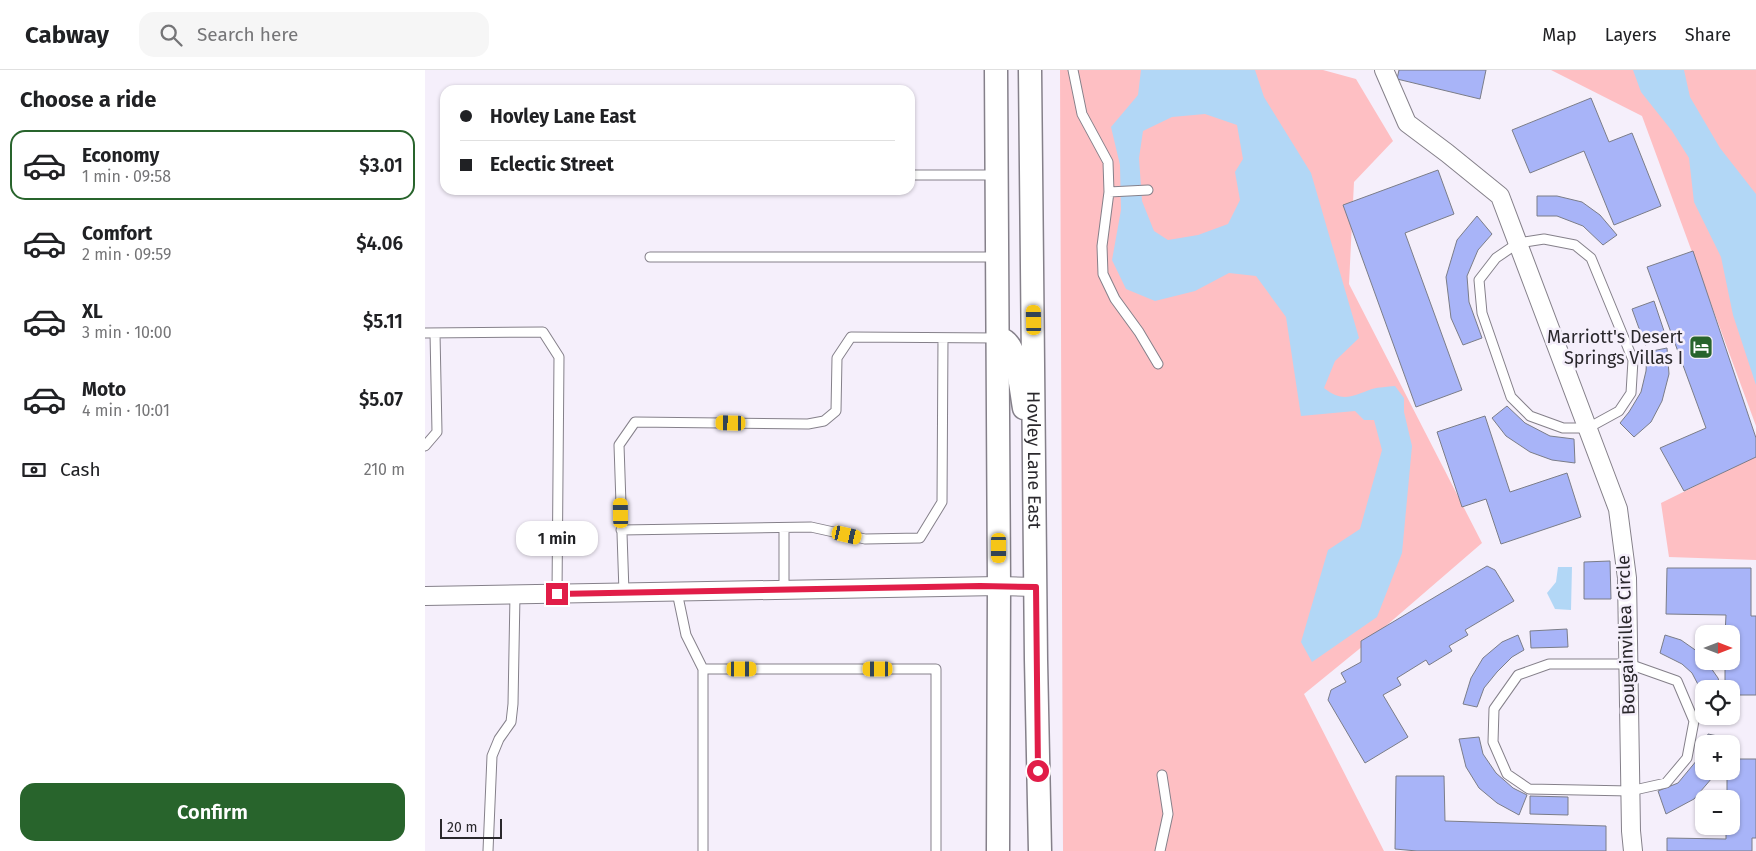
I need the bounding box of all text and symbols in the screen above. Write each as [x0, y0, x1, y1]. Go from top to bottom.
search box [139, 12, 489, 57]
text: Cabway [25, 21, 109, 49]
icon: search [157, 21, 185, 49]
text: Search here [197, 23, 298, 46]
text: Map [1542, 24, 1577, 46]
text: Layers [1605, 24, 1657, 46]
text: Share [1685, 24, 1731, 46]
text: Choose a ride [20, 86, 156, 113]
text: Hovley Lane East [490, 105, 636, 128]
icon: car [22, 143, 67, 188]
text: Economy [82, 144, 159, 167]
text: Eclectic Street [490, 153, 614, 176]
text: $3.01 [359, 154, 403, 177]
text: 1 min · 09:58 [82, 167, 171, 186]
icon: car [22, 221, 67, 266]
text: Comfort [82, 222, 152, 245]
text: $4.06 [356, 232, 403, 255]
text: 2 min · 09:59 [82, 245, 171, 264]
icon: car [22, 299, 67, 344]
text: XL [82, 300, 103, 323]
car [1026, 305, 1041, 335]
text: $5.11 [363, 310, 403, 333]
text: 3 min · 10:00 [82, 323, 172, 342]
place label: Marriott's Desert Springs Villas I [1547, 326, 1683, 369]
hotel icon: Marriott's Desert Springs Villas I [1688, 334, 1714, 360]
icon: car [22, 377, 67, 422]
text: Moto [82, 378, 126, 401]
text: $5.07 [359, 388, 403, 411]
street label: Hovley Lane East [1022, 391, 1046, 530]
text: 4 min · 10:01 [82, 401, 170, 420]
car [715, 415, 746, 431]
icon: cash [20, 456, 48, 484]
text: Cash [60, 458, 101, 481]
text: 210 m [364, 460, 405, 479]
car [613, 498, 628, 528]
callout: 1 min [516, 522, 598, 556]
car [830, 524, 863, 546]
text: 1 min [538, 529, 576, 548]
car [991, 533, 1006, 563]
street label: Bougainvillea Circle [1612, 555, 1640, 715]
route end [546, 583, 568, 605]
north arrow [1695, 625, 1740, 670]
map controls [1695, 625, 1740, 835]
car [727, 662, 757, 677]
car [863, 662, 893, 677]
button: locate [1695, 680, 1740, 725]
button: + [1695, 735, 1740, 780]
route start [1027, 760, 1049, 782]
button: Confirm [20, 783, 405, 841]
button: − [1695, 790, 1740, 835]
scale bar [440, 816, 503, 839]
text: 20 m [447, 819, 477, 836]

